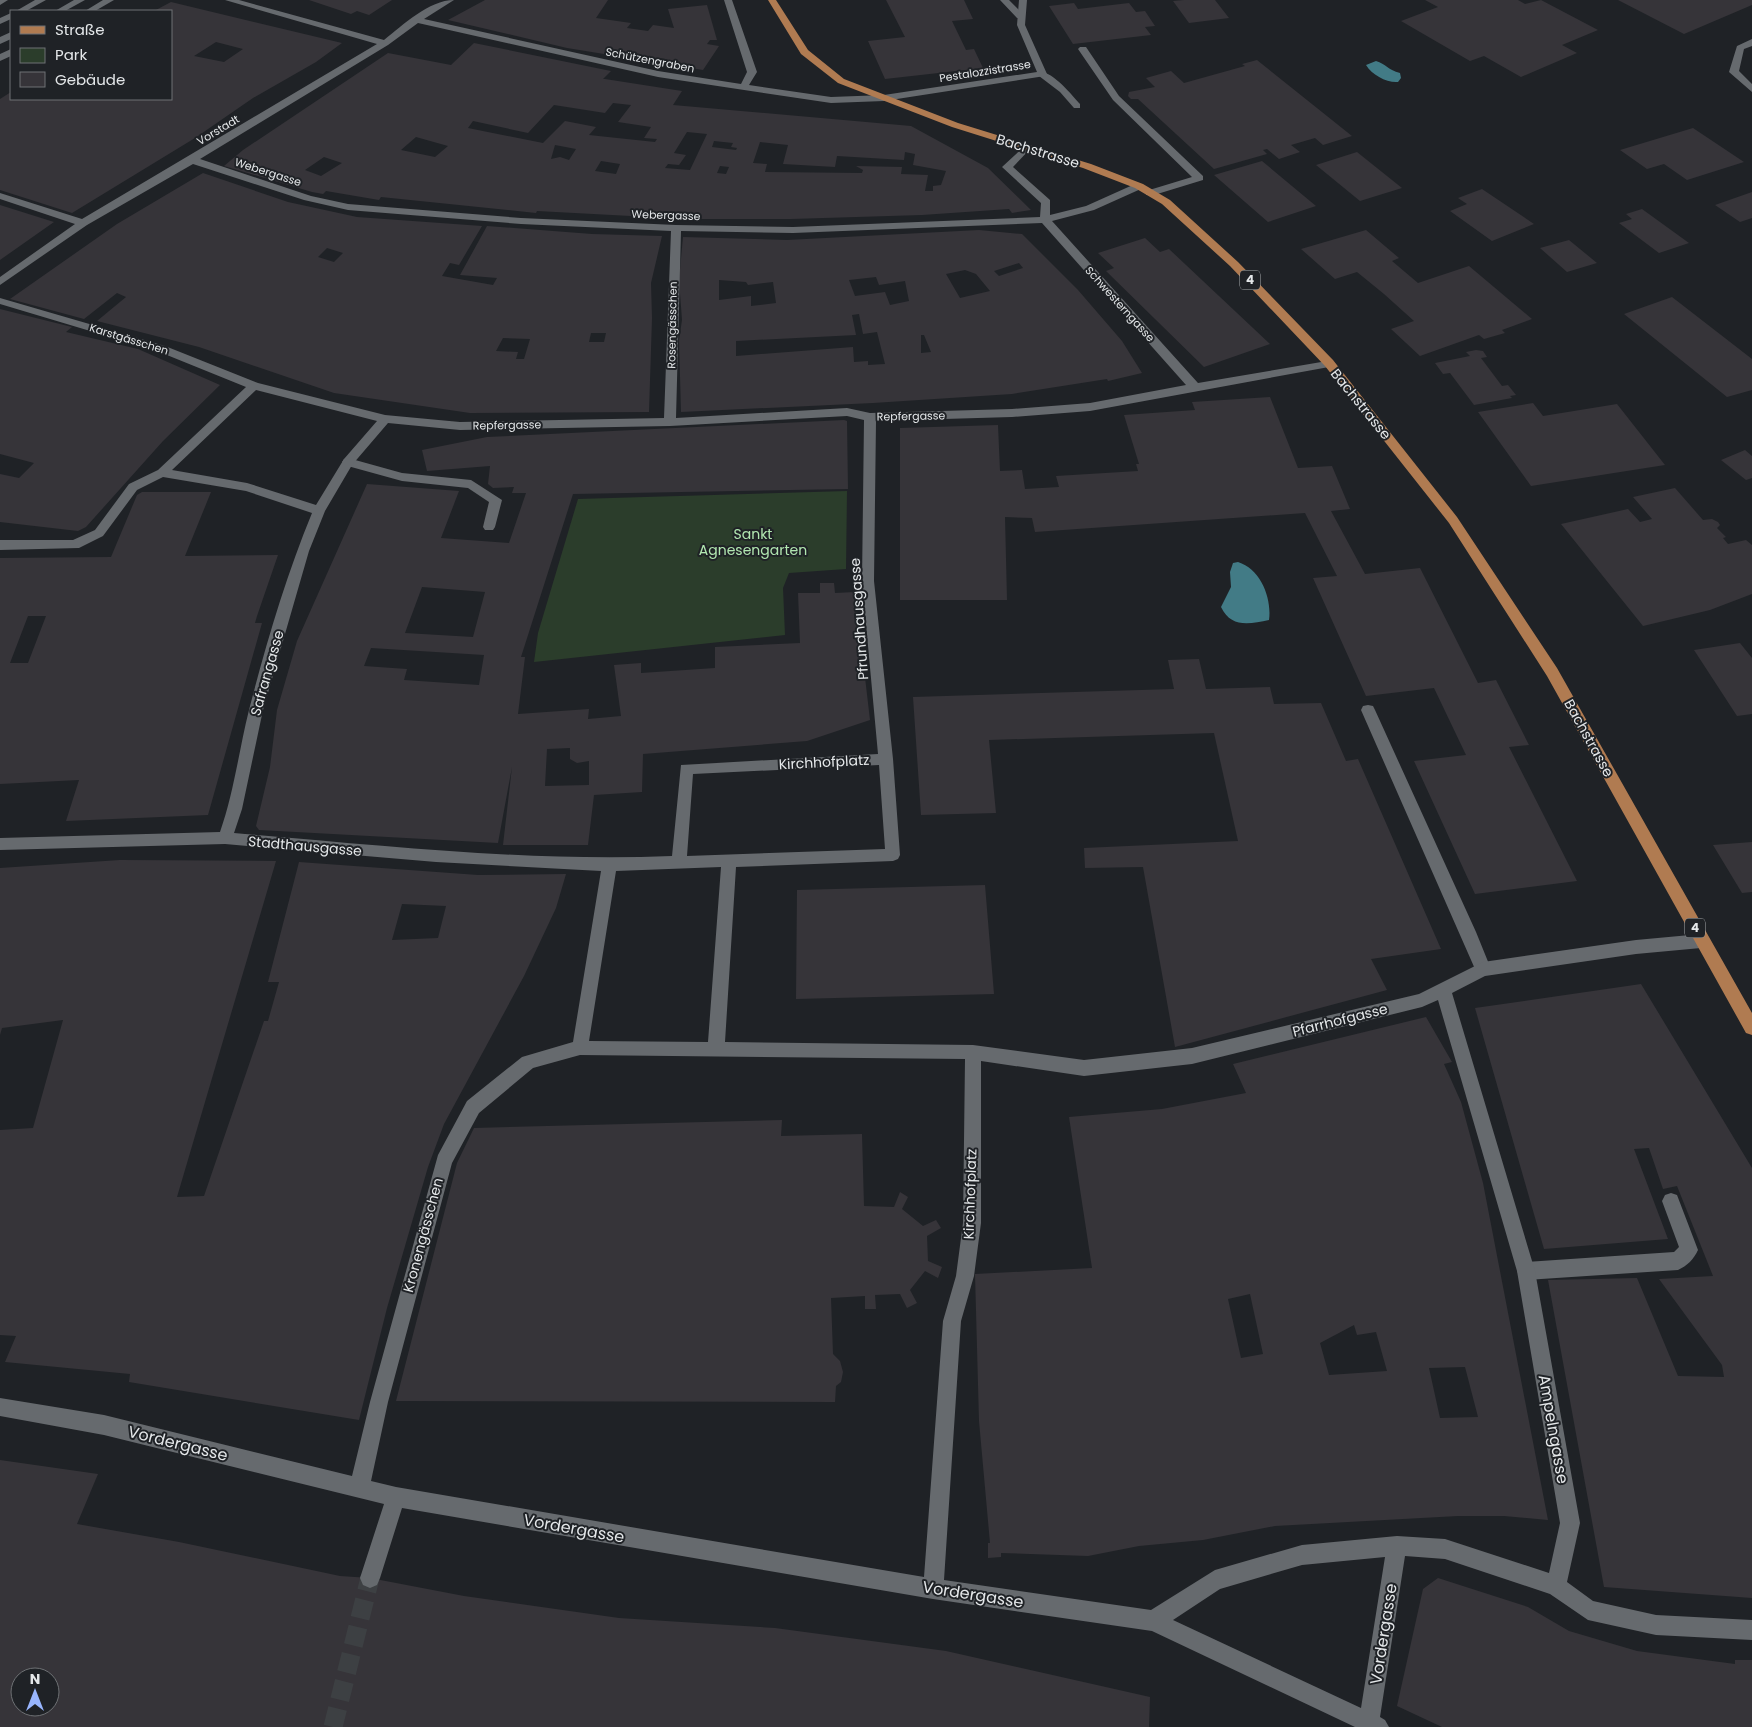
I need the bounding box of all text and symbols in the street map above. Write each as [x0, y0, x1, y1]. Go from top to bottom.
legend [10, 10, 172, 100]
text: Straße [55, 19, 105, 40]
text: Park [55, 44, 87, 65]
street label: Schützengraben [604, 44, 696, 76]
street label: Pestalozzistrasse [938, 56, 1032, 86]
text: Gebäude [55, 69, 125, 90]
street label: Vorstadt [194, 111, 242, 149]
street label: Bachstrasse [994, 129, 1082, 173]
street label: Webergasse [233, 154, 303, 190]
street label: Webergasse [631, 206, 701, 224]
street label: Schwesterngasse [1082, 263, 1158, 345]
road number: 4 [1240, 270, 1260, 290]
street label: Rosengässchen [663, 281, 681, 369]
street label: Karstgässchen [88, 319, 170, 359]
street label: Bachstrasse [1326, 364, 1396, 444]
street label: Repfergasse [877, 407, 946, 425]
street label: Repfergasse [473, 416, 542, 434]
park label: Sankt Agnesengarten [699, 524, 807, 560]
street label: Pfrundhausgasse [845, 557, 873, 681]
street label: Safrangasse [245, 628, 289, 718]
street label: Bachstrasse [1559, 696, 1619, 781]
street label: Kirchhofplatz [778, 750, 870, 774]
street label: Stadthausgasse [247, 831, 363, 861]
road number: 4 [1685, 918, 1705, 938]
street label: Pfarrhofgasse [1290, 998, 1390, 1041]
street label: Kirchhofplatz [958, 1148, 982, 1240]
street label: Kronengässchen [398, 1176, 448, 1294]
street label: Ampelngasse [1533, 1373, 1574, 1486]
street label: Vordergasse [126, 1420, 230, 1467]
street label: Vordergasse [522, 1508, 626, 1549]
street label: Vordergasse [921, 1575, 1025, 1614]
street label: Vordergasse [1364, 1582, 1403, 1686]
north arrow [10, 1667, 60, 1717]
text: N [30, 1669, 40, 1689]

